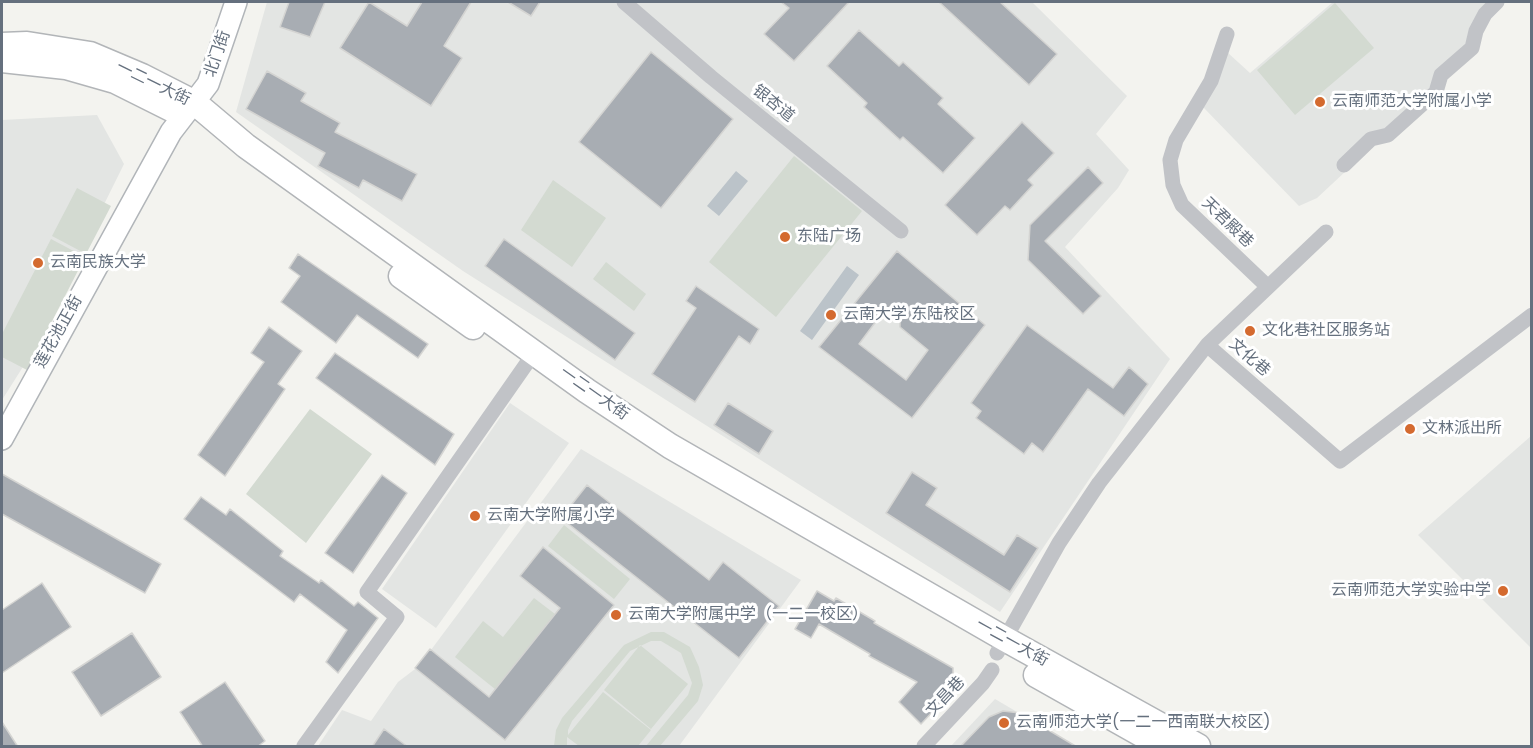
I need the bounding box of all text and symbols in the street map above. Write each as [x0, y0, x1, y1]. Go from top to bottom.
street label: 北门街 [201, 28, 235, 80]
street label: 一二一大街 [113, 58, 193, 110]
street label: 银杏道 [748, 81, 798, 127]
place label: 云南师范大学附属小学 [1332, 92, 1492, 112]
marker: 云南师范大学附属小学 [1313, 95, 1327, 109]
street label: 天君殿巷 [1197, 194, 1257, 252]
place label: 东陆广场 [797, 227, 861, 247]
marker: 东陆广场 [778, 230, 792, 244]
place label: 云南民族大学 [50, 253, 146, 273]
marker: 云南民族大学 [31, 256, 45, 270]
street label: 莲花池正街 [31, 292, 87, 372]
place label: 云南大学 东陆校区 [843, 305, 975, 325]
marker: 云南大学 东陆校区 [824, 308, 838, 322]
place label: 文化巷社区服务站 [1262, 321, 1390, 341]
marker: 文化巷社区服务站 [1243, 324, 1257, 338]
street label: 文化巷 [1225, 335, 1273, 381]
street label: 一二一大街 [556, 363, 632, 425]
place label: 文林派出所 [1422, 419, 1502, 439]
marker: 文林派出所 [1403, 422, 1417, 436]
place label: 云南大学附属小学 [487, 506, 615, 526]
marker: 云南大学附属小学 [468, 509, 482, 523]
place label: 云南师范大学实验中学 [1331, 581, 1491, 601]
marker: 云南师范大学实验中学 [1496, 584, 1510, 598]
place label: 云南大学附属中学（一二一校区） [628, 605, 868, 625]
marker: 云南大学附属中学（一二一校区） [609, 608, 623, 622]
street label: 一二一大街 [972, 615, 1052, 671]
street label: 文昌巷 [923, 673, 969, 721]
place label: 云南师范大学(一二一西南联大校区) [1016, 713, 1271, 733]
marker: 云南师范大学(一二一西南联大校区) [997, 716, 1011, 730]

